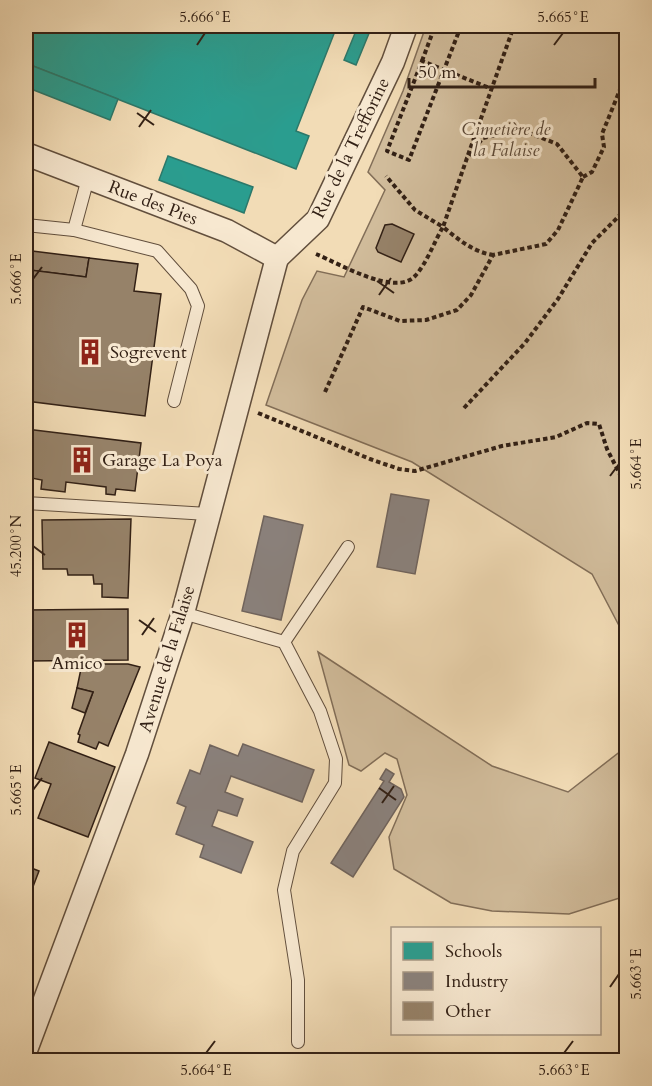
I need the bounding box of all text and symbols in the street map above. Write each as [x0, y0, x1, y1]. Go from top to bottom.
text: 5.666°E [179, 7, 231, 27]
text: 5.665°E [537, 7, 589, 27]
scale bar [409, 51, 595, 89]
text: 50 m [418, 60, 457, 85]
street label: Rue de la Trefforine [306, 73, 396, 223]
park label: Cimetière de la Falaise [462, 117, 552, 163]
street label: Rue des Pies [105, 175, 201, 231]
text: 5.666°E [6, 253, 26, 305]
building icon: Sogrevent [75, 337, 105, 367]
place label: Sogrevent [110, 340, 187, 365]
text: 5.664°E [626, 438, 646, 490]
building icon: Garage La Poya [67, 445, 97, 475]
place label: Garage La Poya [102, 448, 223, 473]
text: 45.200°N [6, 514, 26, 577]
street label: Avenue de la Falaise [133, 582, 201, 736]
building icon: Amico [62, 620, 92, 650]
place label: Amico [51, 651, 103, 676]
text: 5.665°E [6, 764, 26, 816]
legend [391, 927, 601, 1035]
text: Schools [445, 939, 502, 964]
text: 5.663°E [626, 948, 646, 1000]
text: Industry [445, 969, 509, 994]
text: Other [445, 999, 491, 1024]
text: 5.664°E [180, 1060, 232, 1080]
text: 5.663°E [538, 1060, 590, 1080]

